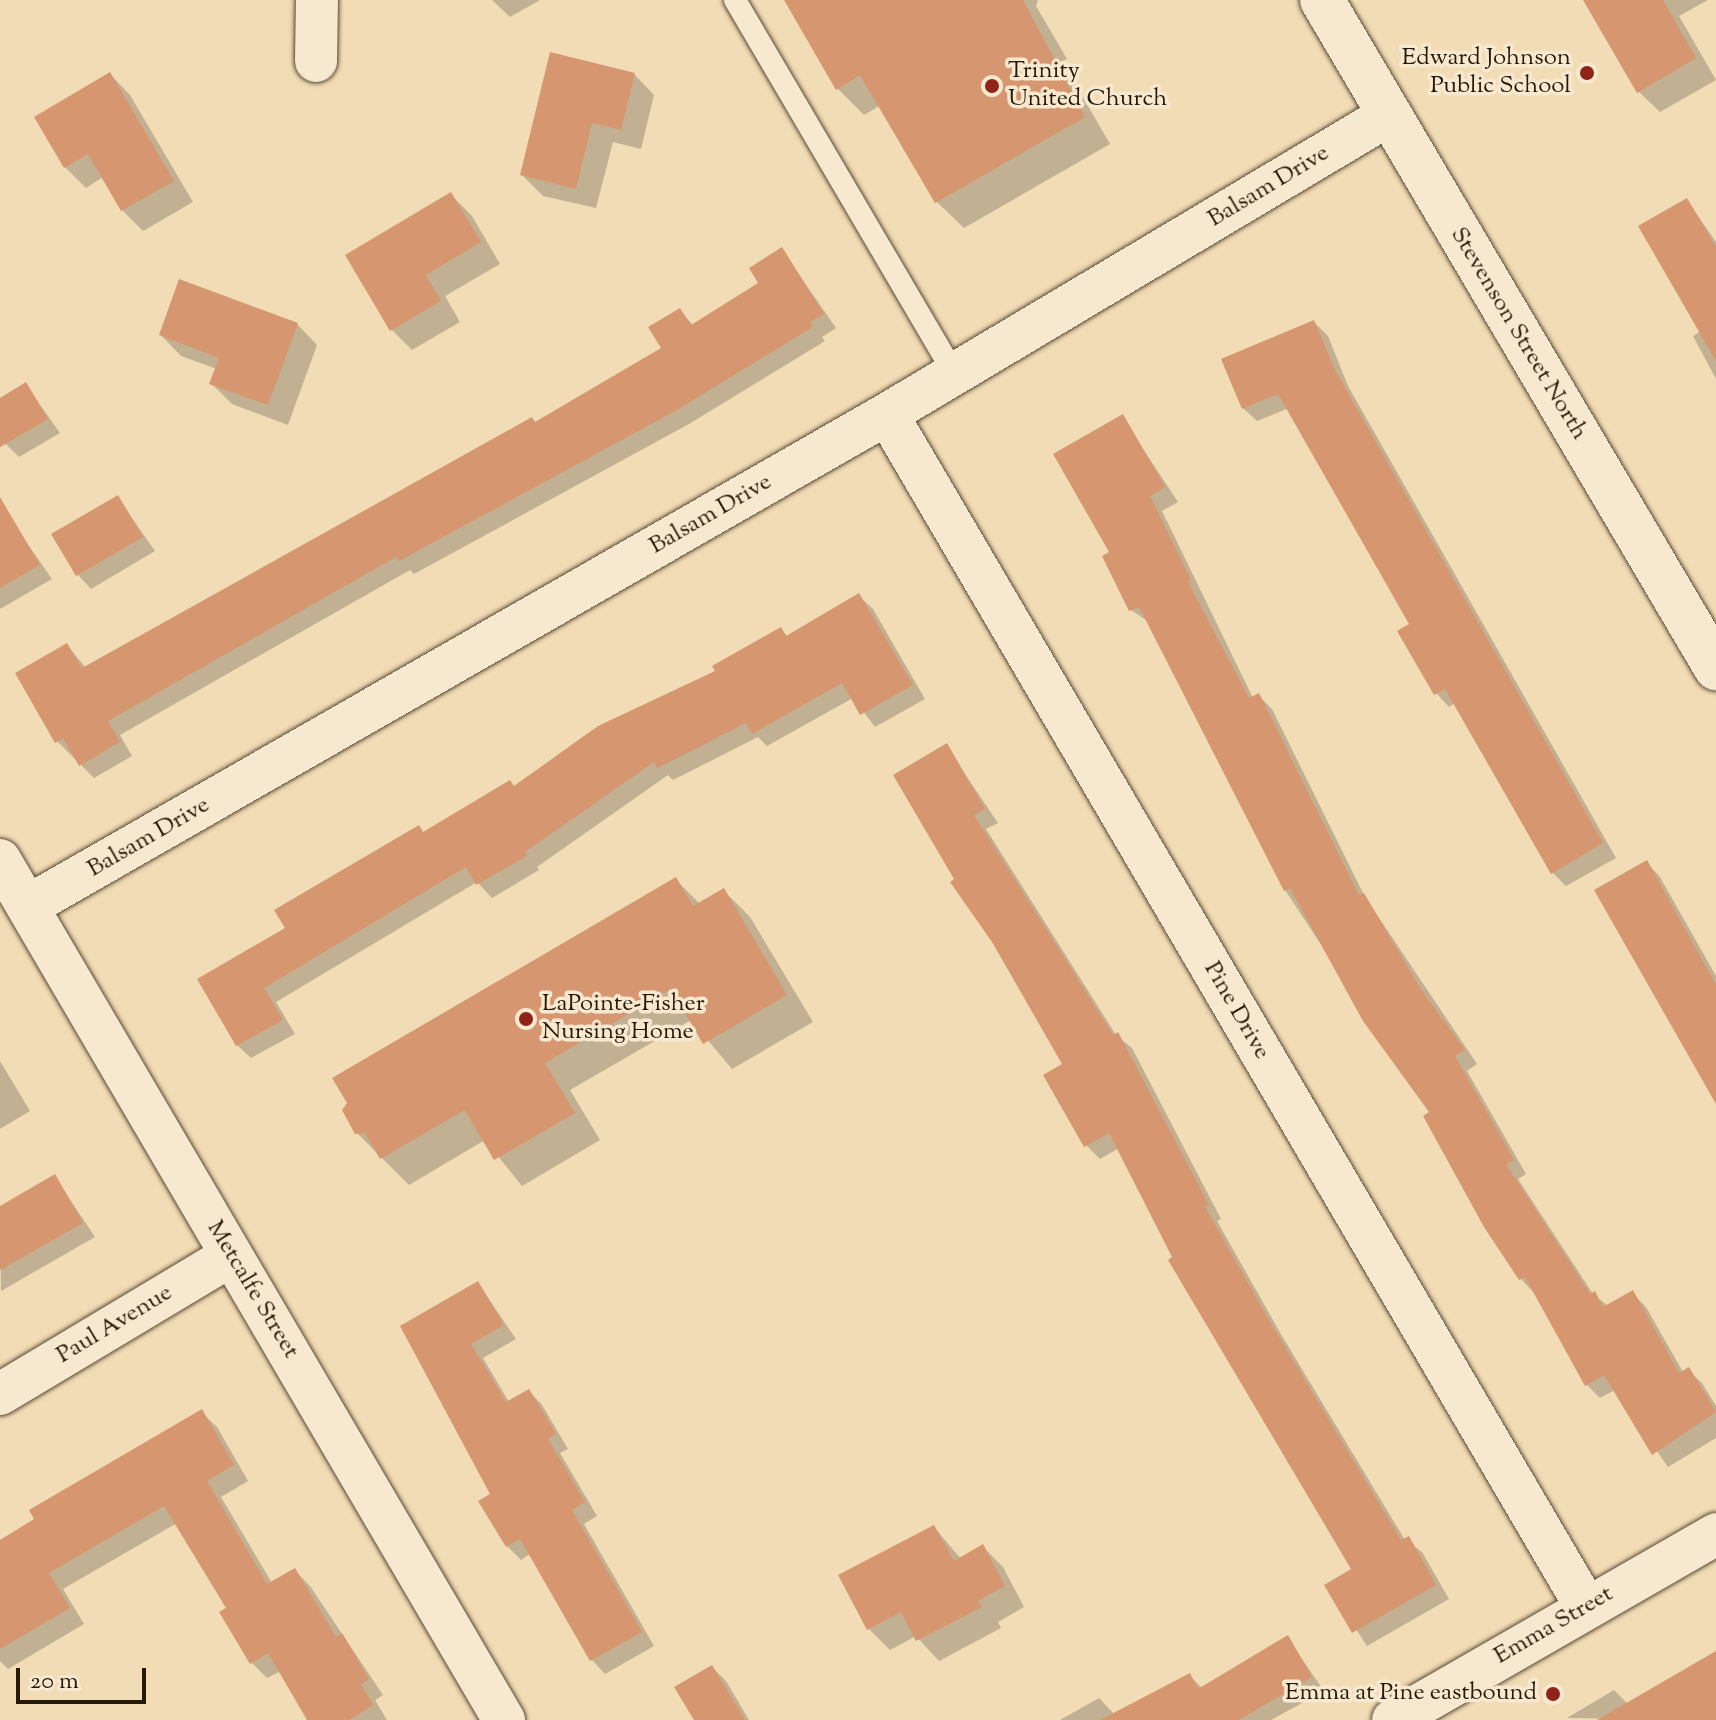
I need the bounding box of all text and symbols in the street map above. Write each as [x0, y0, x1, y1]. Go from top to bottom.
place label: Edward Johnson Public School [1402, 45, 1571, 101]
place label: Trinity United Church [1008, 58, 1167, 114]
marker: Edward Johnson Public School [1578, 64, 1596, 82]
marker: Trinity United Church [983, 77, 1001, 95]
street label: Balsam Drive [1203, 140, 1335, 234]
street label: Stevenson Street North [1443, 223, 1593, 445]
street label: Balsam Drive [645, 469, 777, 561]
street label: Balsam Drive [83, 792, 215, 884]
street label: Pine Drive [1197, 957, 1275, 1065]
place label: LaPointe-Fisher Nursing Home [542, 991, 705, 1047]
marker: LaPointe-Fisher Nursing Home [517, 1010, 535, 1028]
street label: Metcalfe Street [200, 1216, 304, 1364]
street label: Paul Avenue [52, 1279, 178, 1371]
street label: Emma Street [1489, 1580, 1619, 1672]
scale bar [20, 1652, 150, 1702]
text: 20 m [30, 1665, 79, 1699]
place label: Emma at Pine eastbound [1285, 1680, 1537, 1708]
marker: Emma at Pine eastbound [1544, 1685, 1562, 1703]

